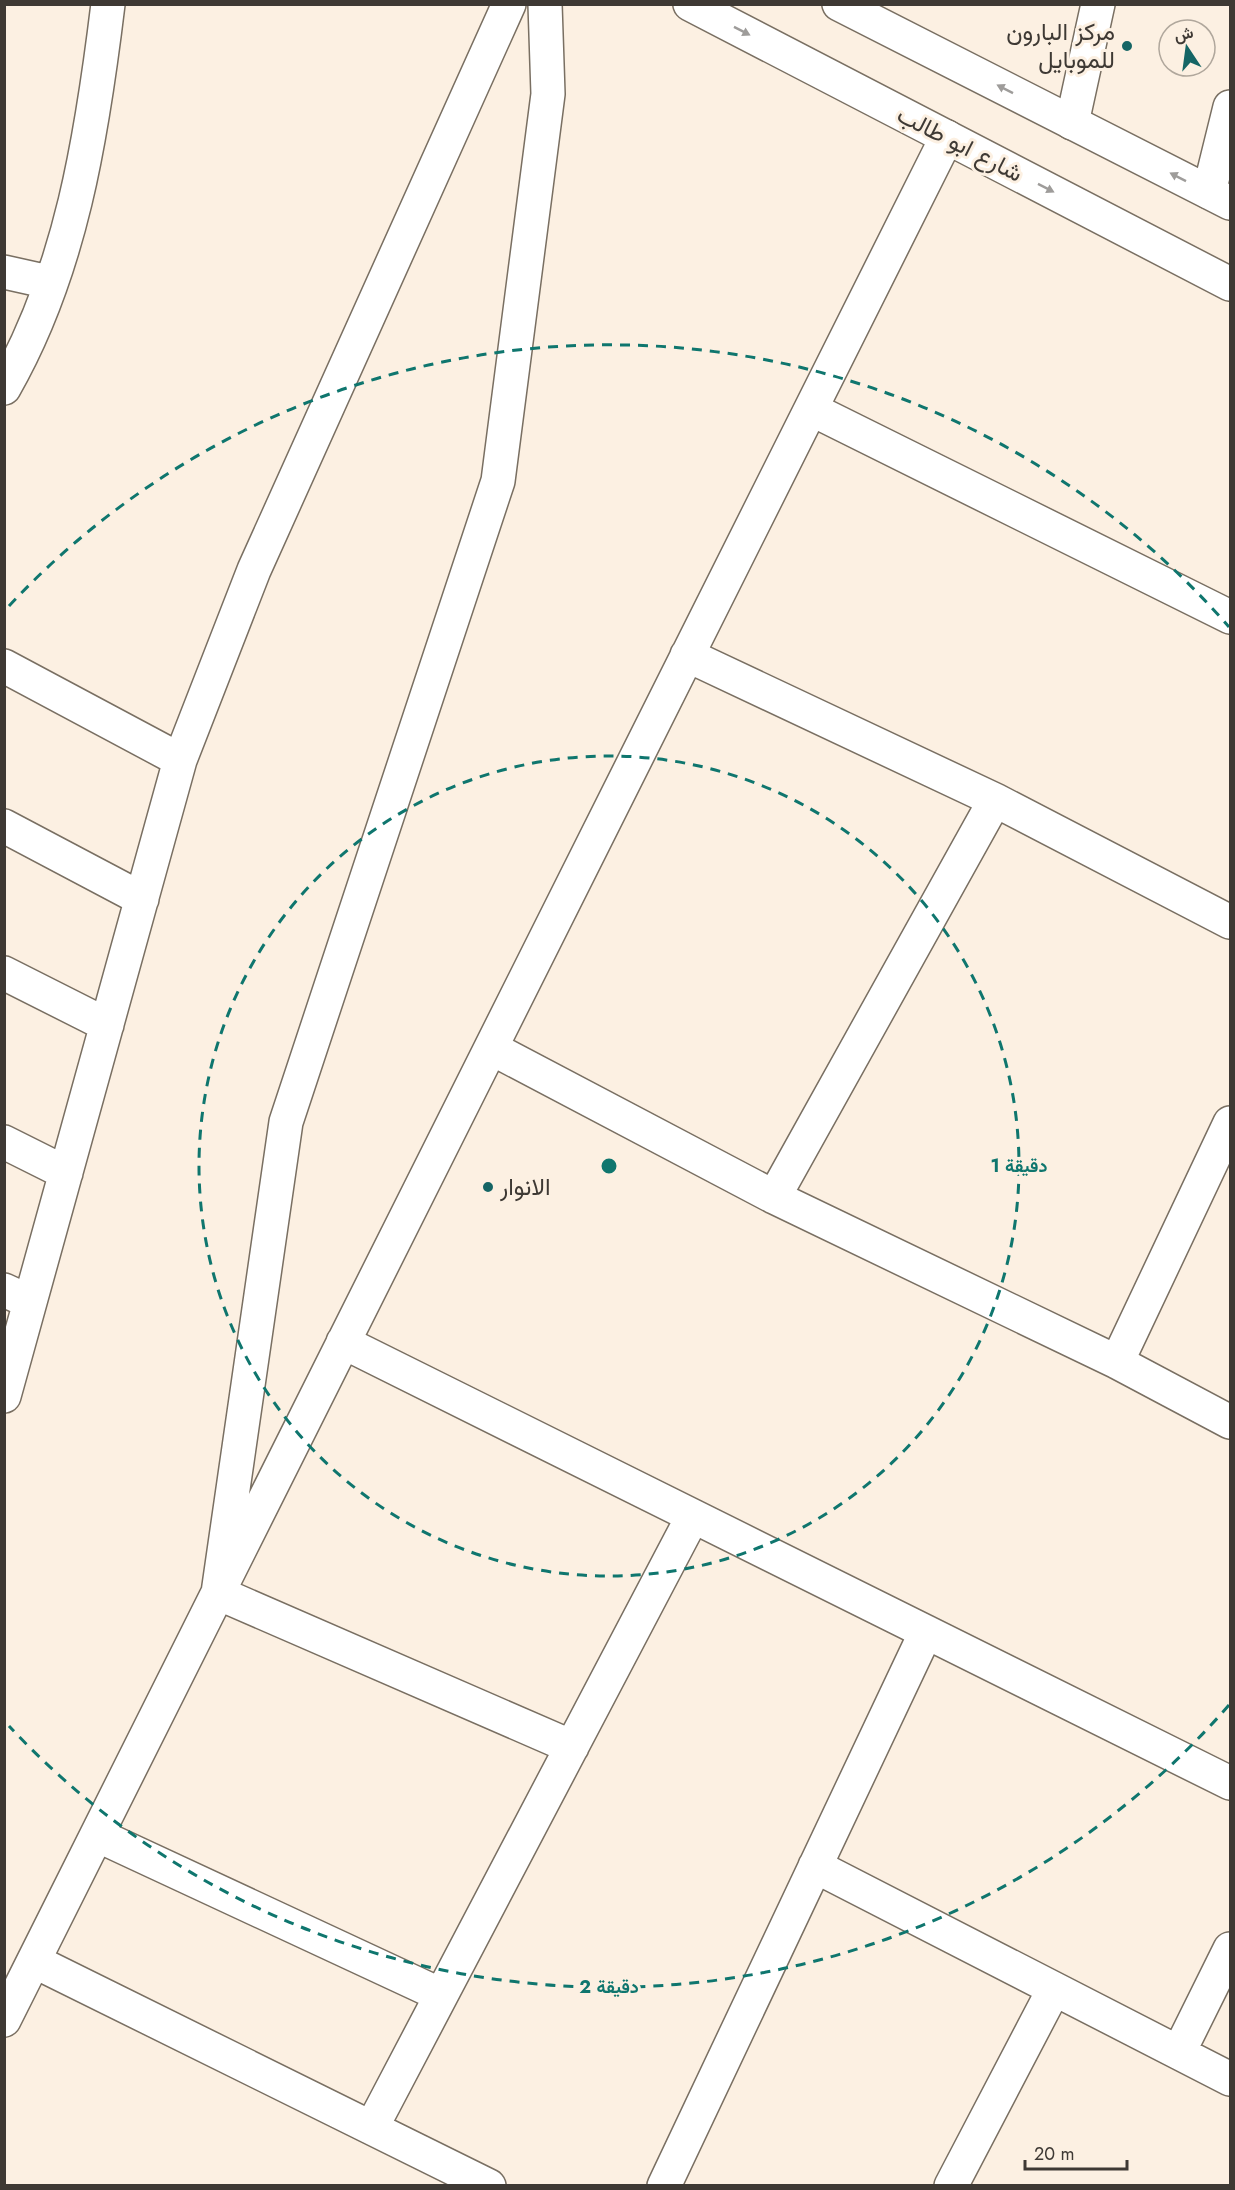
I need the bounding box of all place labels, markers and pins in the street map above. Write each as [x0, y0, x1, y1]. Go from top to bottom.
place label: مركز البارون للموبايل [1006, 14, 1115, 77]
marker: مركز البارون للموبايل [1120, 39, 1134, 53]
centre of rings [599, 1156, 619, 1176]
place label: الانوار [499, 1169, 551, 1204]
marker: الانوار [481, 1180, 495, 1194]

